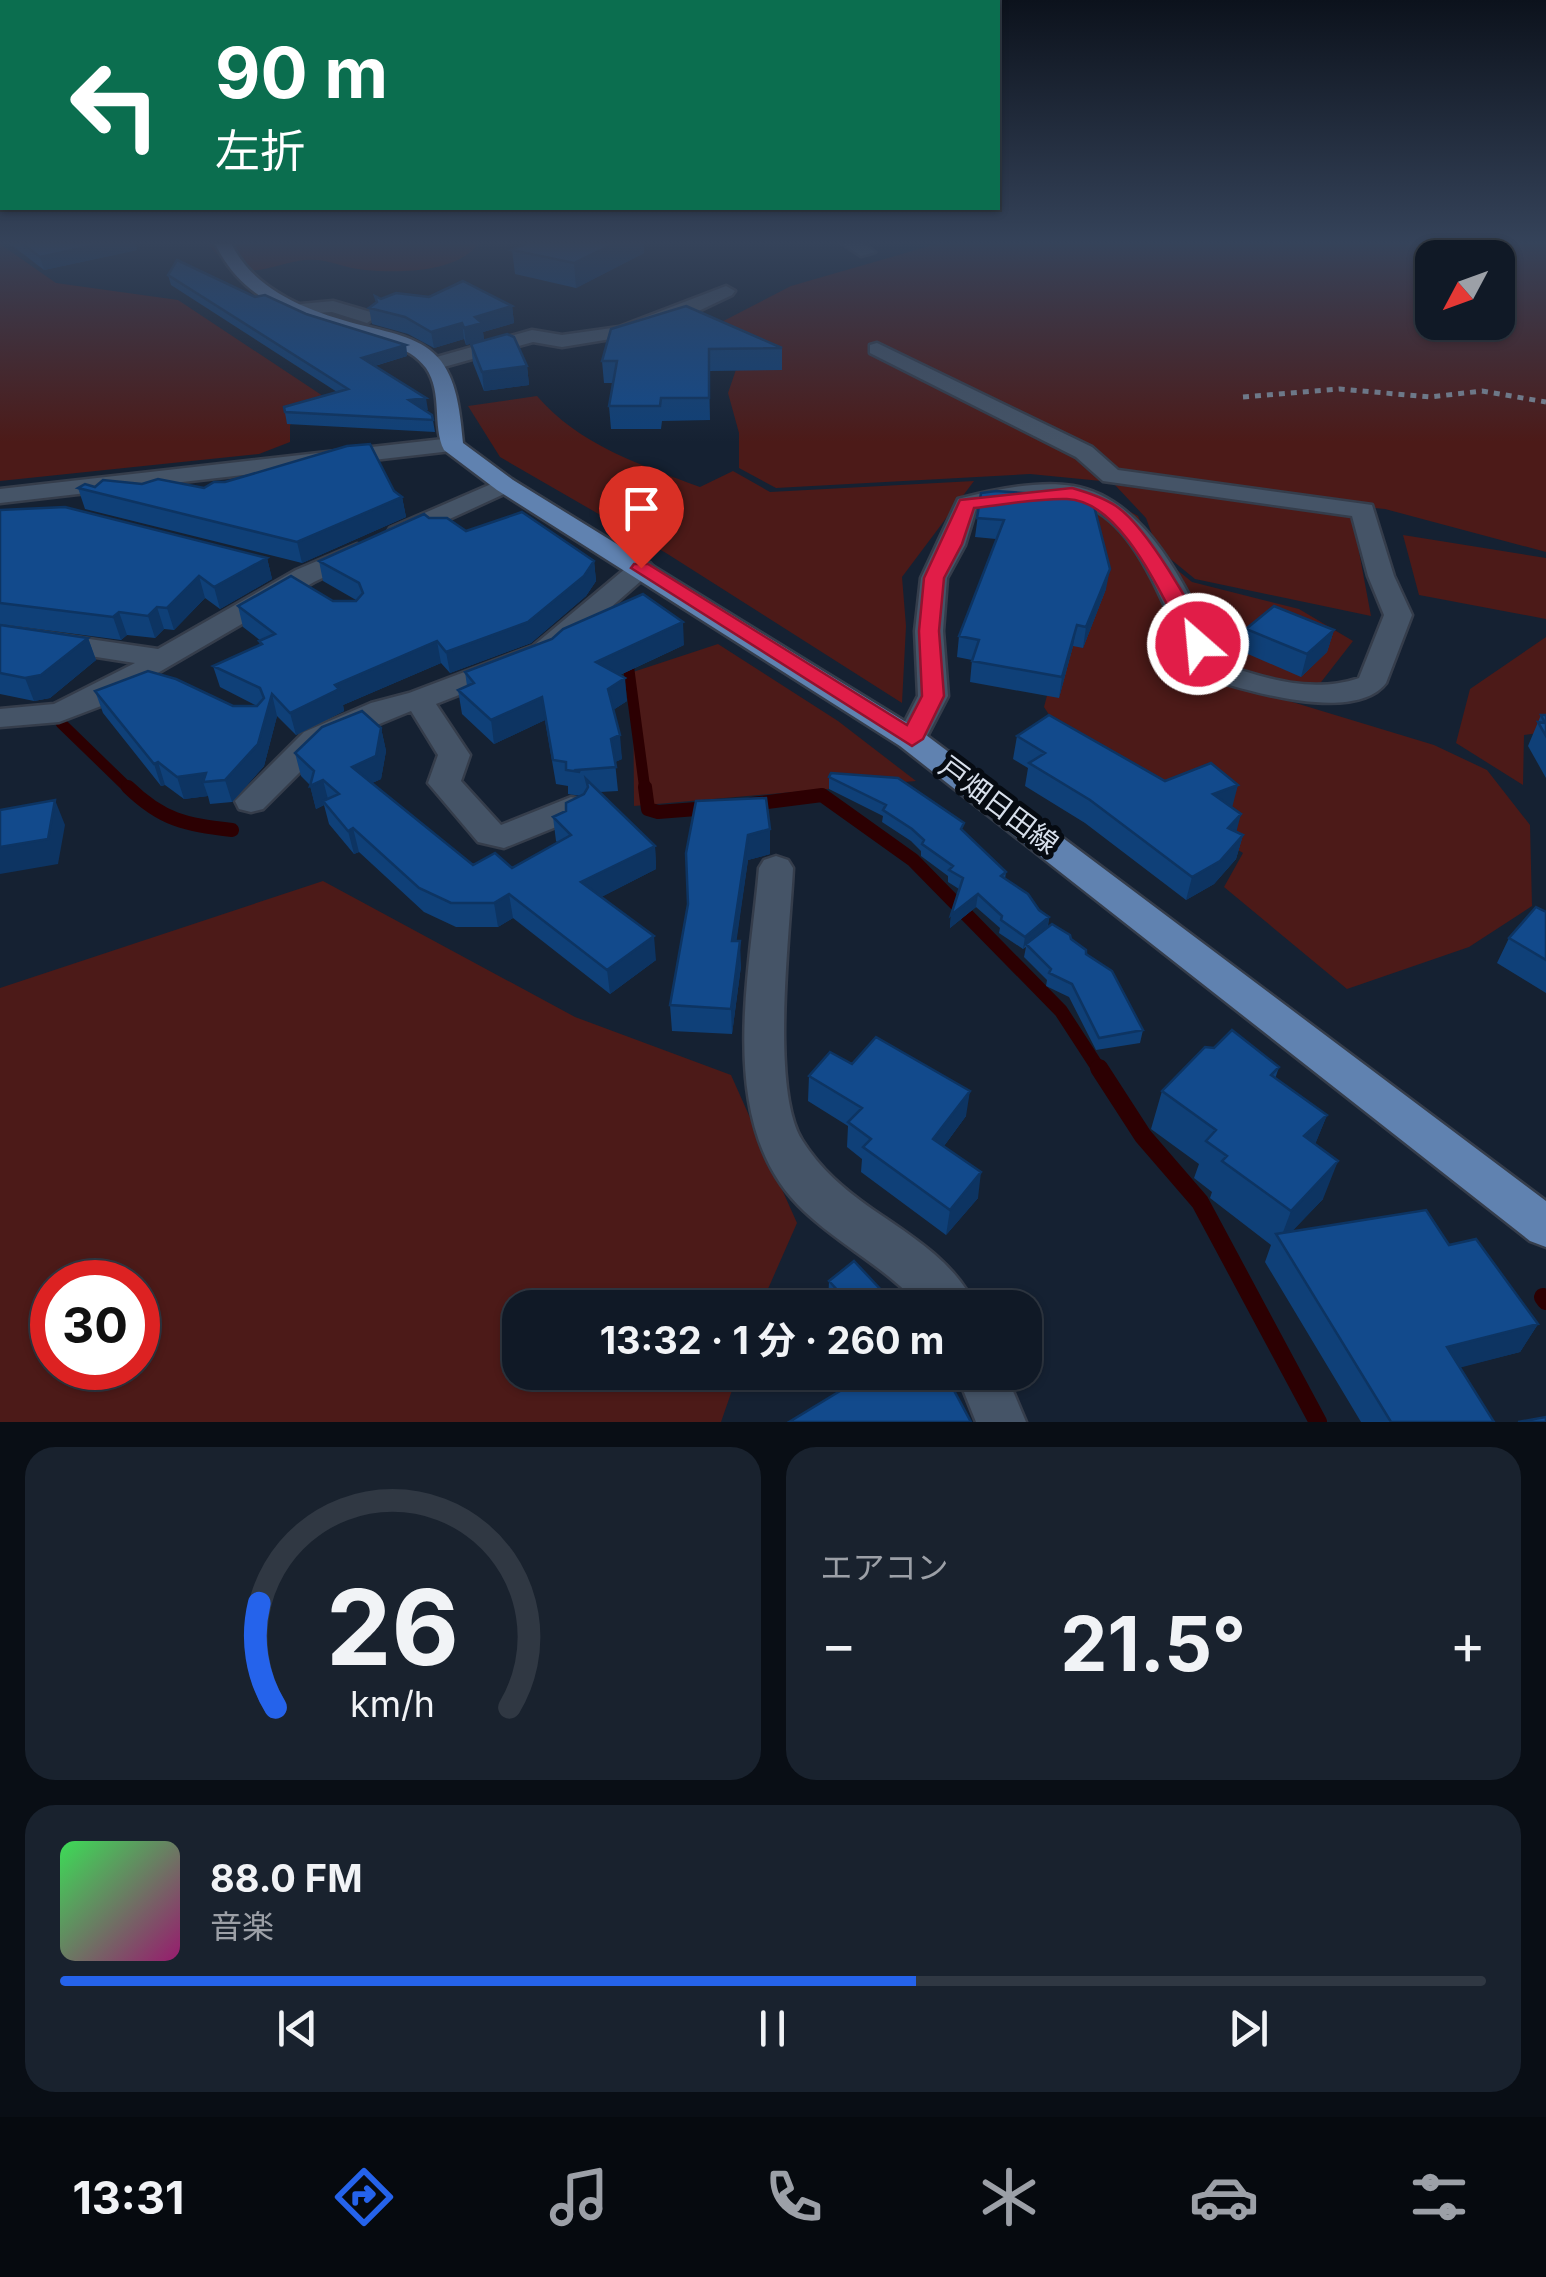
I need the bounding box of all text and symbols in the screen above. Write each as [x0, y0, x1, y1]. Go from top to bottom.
text: 90 m [215, 30, 388, 115]
icon: left [50, 40, 180, 170]
text: 左折 [215, 123, 305, 178]
north arrow [1415, 240, 1515, 340]
map controls [1415, 240, 1515, 340]
pin [599, 466, 684, 569]
icon: arrive [614, 481, 669, 536]
position arrow [1146, 592, 1250, 696]
street label: 戸畑日田線 [933, 749, 1065, 861]
speed limit sign: 30 [30, 1260, 160, 1390]
text: 13:32 · 1 分 · 260 m [600, 1317, 944, 1363]
text: エアコン [821, 1548, 949, 1587]
text: 26 [326, 1564, 459, 1690]
text: 21.5° [1060, 1598, 1246, 1689]
text: − [821, 1611, 857, 1677]
text: + [1450, 1611, 1486, 1677]
text: km/h [350, 1682, 435, 1726]
text: 88.0 FM [210, 1855, 363, 1901]
text: 音楽 [210, 1907, 274, 1946]
icon: previous [270, 2001, 325, 2056]
icon: pause [745, 2001, 800, 2056]
icon: next [1221, 2001, 1276, 2056]
icon: directions [329, 2162, 399, 2232]
icon: music [544, 2162, 614, 2232]
icon: phone [759, 2162, 829, 2232]
icon: climate [974, 2162, 1044, 2232]
icon: car [1189, 2162, 1259, 2232]
icon: filters [1404, 2162, 1474, 2232]
text: 13:31 [72, 2170, 184, 2225]

